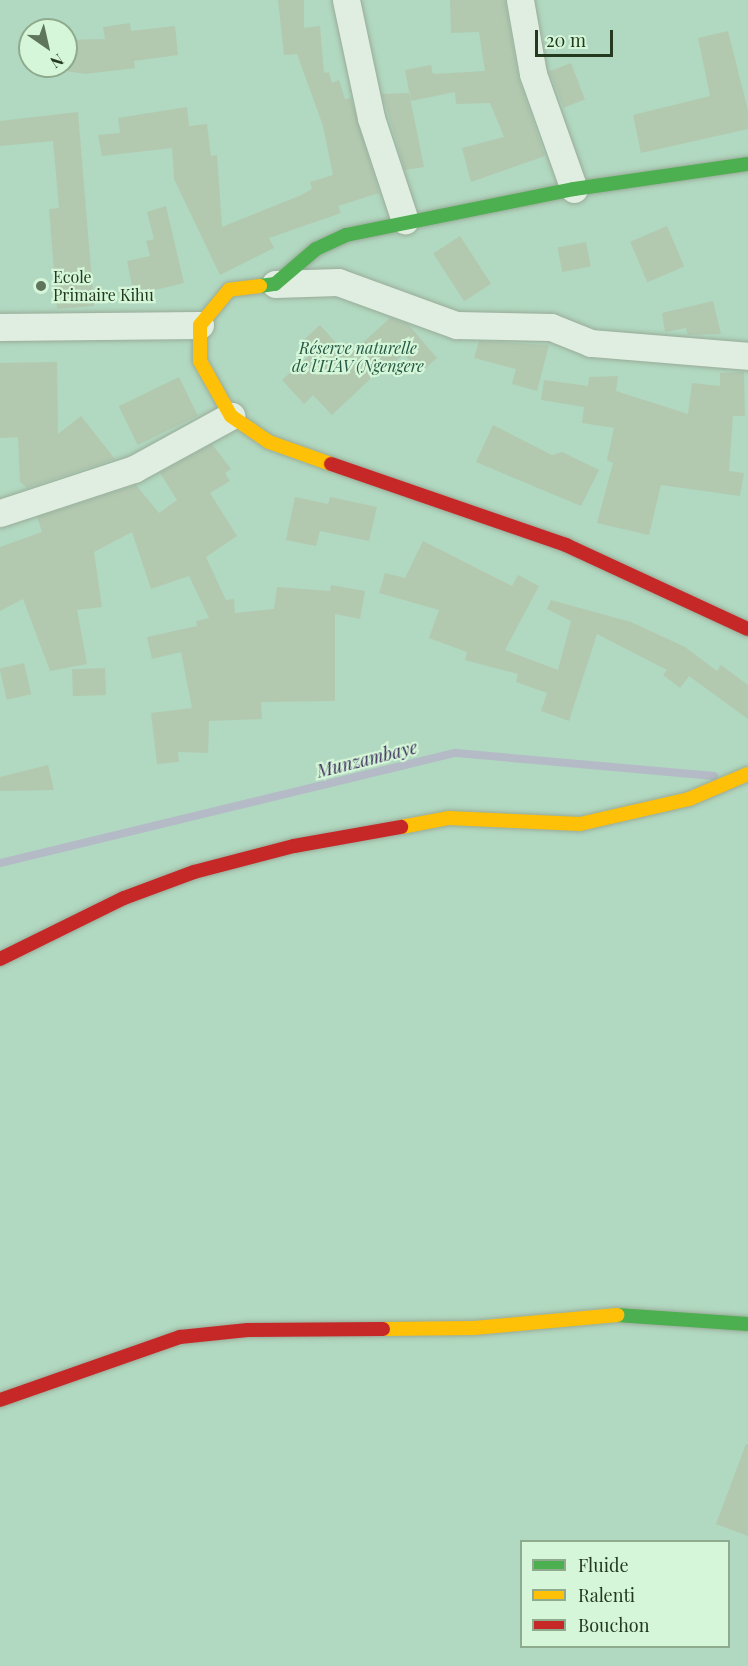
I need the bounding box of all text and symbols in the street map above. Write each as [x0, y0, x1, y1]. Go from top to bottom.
north arrow [18, 18, 78, 78]
scale bar [538, 18, 616, 56]
text: 20 m [546, 28, 586, 52]
text: N [47, 50, 68, 74]
place label: Ecole Primaire Kihu [53, 267, 154, 305]
marker: Ecole Primaire Kihu [34, 279, 48, 293]
park label: Réserve naturelle de l'ITAV (Ngengere [292, 338, 424, 376]
water label: Munzambaye [314, 736, 420, 782]
legend [520, 1540, 730, 1648]
text: Fluide [578, 1553, 629, 1577]
text: Ralenti [578, 1583, 635, 1607]
text: Bouchon [578, 1613, 649, 1637]

